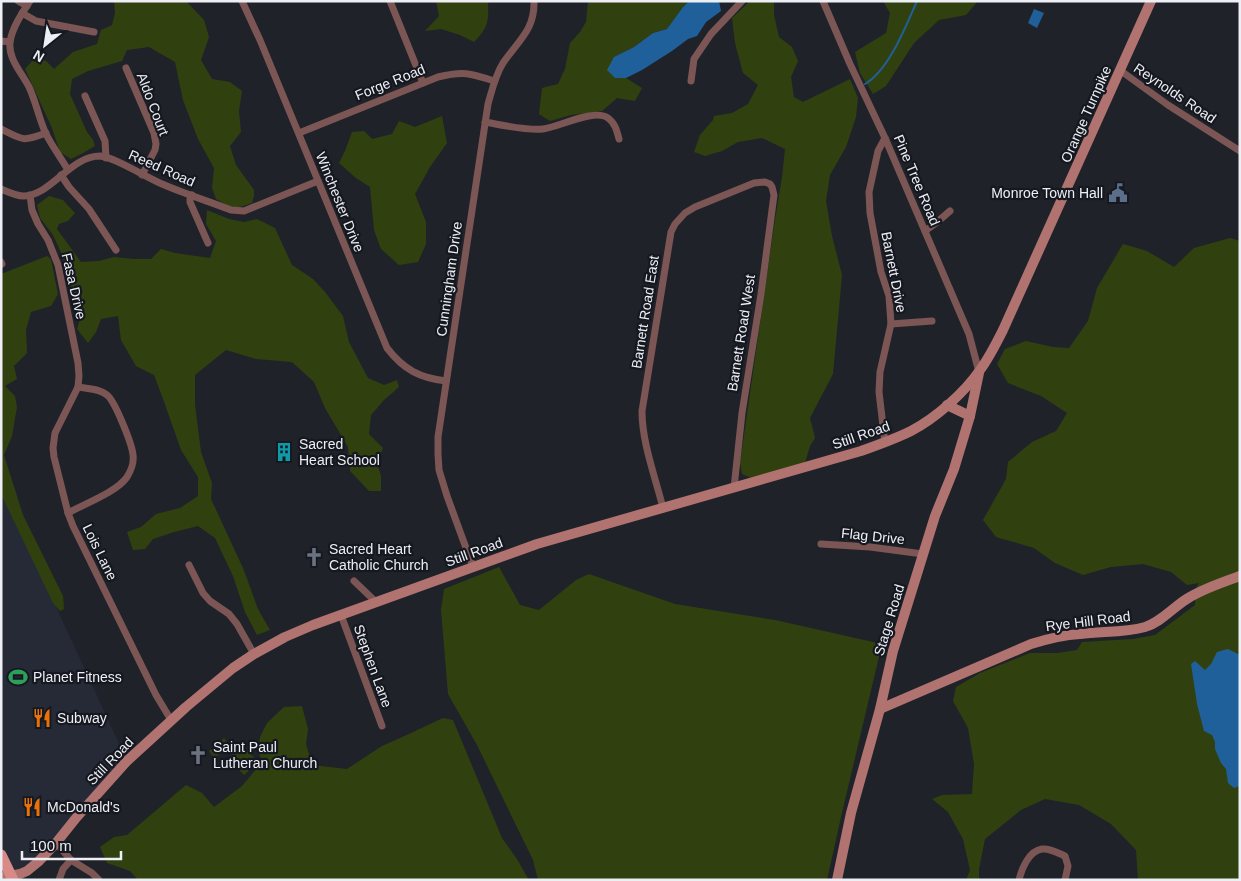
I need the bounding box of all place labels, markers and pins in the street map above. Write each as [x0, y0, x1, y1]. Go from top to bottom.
public building icon: Monroe Town Hall [1107, 182, 1129, 204]
place label: Monroe Town Hall [991, 185, 1103, 201]
place label: Sacred Heart School [299, 436, 380, 468]
building icon: Sacred Heart School [273, 441, 295, 463]
place label: Sacred Heart Catholic Church [329, 541, 429, 573]
church icon: Sacred Heart Catholic Church [303, 546, 325, 568]
sports icon: Planet Fitness [7, 666, 29, 688]
place label: Planet Fitness [33, 669, 122, 685]
restaurant icon: Subway [31, 707, 53, 729]
place label: Subway [57, 710, 107, 726]
place label: Saint Paul Lutheran Church [213, 739, 317, 771]
church icon: Saint Paul Lutheran Church [187, 744, 209, 766]
restaurant icon: McDonald's [21, 796, 43, 818]
place label: McDonald's [47, 799, 120, 815]

